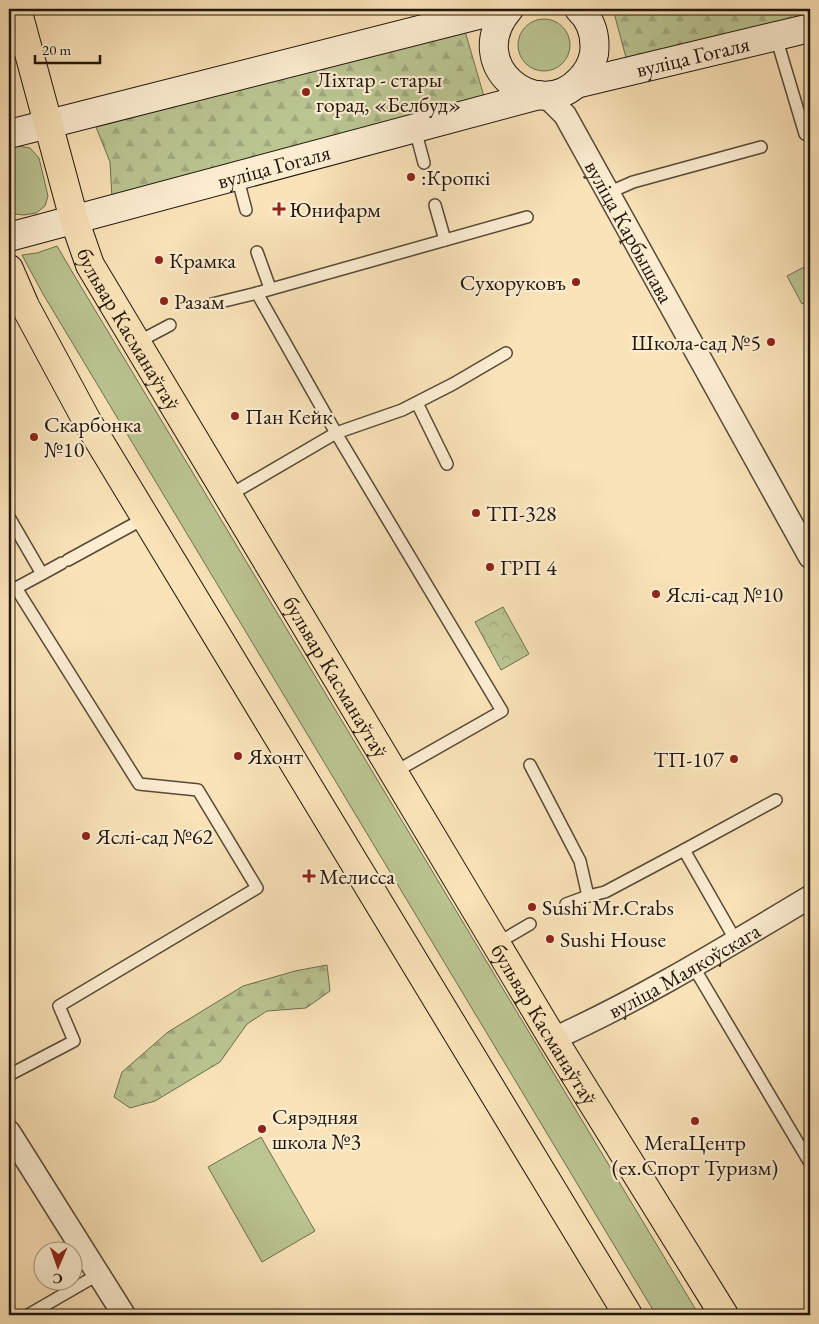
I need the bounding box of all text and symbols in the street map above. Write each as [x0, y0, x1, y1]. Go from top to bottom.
street label: вуліца Гогаля [633, 29, 753, 84]
scale bar [35, 32, 100, 64]
text: 20 m [42, 40, 71, 59]
place label: Ліхтар - стары горад, «Белбуд» [316, 65, 461, 119]
marker: Ліхтар - стары горад, «Белбуд» [300, 86, 312, 98]
street label: вуліца Гогаля [214, 138, 334, 196]
street label: вуліца Карбышава [578, 155, 681, 309]
place label: :Кропкi [421, 163, 490, 192]
marker: :Кропкi [405, 171, 417, 183]
place label: Юнифарм [289, 195, 381, 224]
marker: Юнифарм [273, 203, 285, 215]
street label: бульвар Касманаўтаў [70, 244, 188, 416]
place label: Крамка [169, 246, 236, 275]
marker: Крамка [153, 254, 165, 266]
place label: Сухоруковъ [460, 268, 566, 297]
marker: Сухоруковъ [570, 276, 582, 288]
place label: Разам [174, 287, 225, 316]
marker: Разам [158, 295, 170, 307]
place label: Школа-сад №5 [631, 328, 761, 357]
marker: Школа-сад №5 [765, 336, 777, 348]
place label: Пан Кейк [245, 402, 333, 431]
place label: Скарбонка №10 [44, 410, 142, 464]
marker: Пан Кейк [229, 410, 241, 422]
marker: Скарбонка №10 [28, 431, 40, 443]
place label: ТП-328 [486, 499, 557, 528]
marker: ТП-328 [470, 507, 482, 519]
place label: ГРП 4 [500, 553, 557, 582]
marker: ГРП 4 [484, 561, 496, 573]
place label: Яслі-сад №10 [665, 580, 784, 609]
marker: Яслі-сад №10 [650, 588, 662, 600]
street label: бульвар Касманаўтаў [276, 591, 396, 764]
place label: Яхонт [247, 742, 303, 771]
place label: ТП-107 [653, 745, 724, 774]
marker: Яхонт [232, 750, 244, 762]
marker: ТП-107 [728, 753, 740, 765]
place label: Яслі-сад №62 [95, 822, 214, 851]
marker: Яслі-сад №62 [80, 830, 92, 842]
place label: Мелисса [319, 862, 395, 891]
marker: Мелисса [303, 870, 315, 882]
place label: Sushi Mr.Crabs [542, 893, 674, 922]
marker: Sushi Mr.Crabs [526, 901, 538, 913]
street label: вуліца Маякоўскага [603, 916, 766, 1025]
place label: Sushi House [560, 925, 666, 954]
marker: Sushi House [544, 933, 556, 945]
street label: бульвар Касманаўтаў [484, 938, 604, 1111]
place label: Сярэдняя школа №3 [272, 1102, 361, 1156]
marker: МегаЦентр (ex.Спорт Туризм) [689, 1115, 701, 1127]
marker: Сярэдняя школа №3 [256, 1123, 268, 1135]
place label: МегаЦентр (ex.Спорт Туризм) [612, 1128, 778, 1182]
north arrow [32, 1242, 82, 1292]
text: С [52, 1270, 63, 1288]

